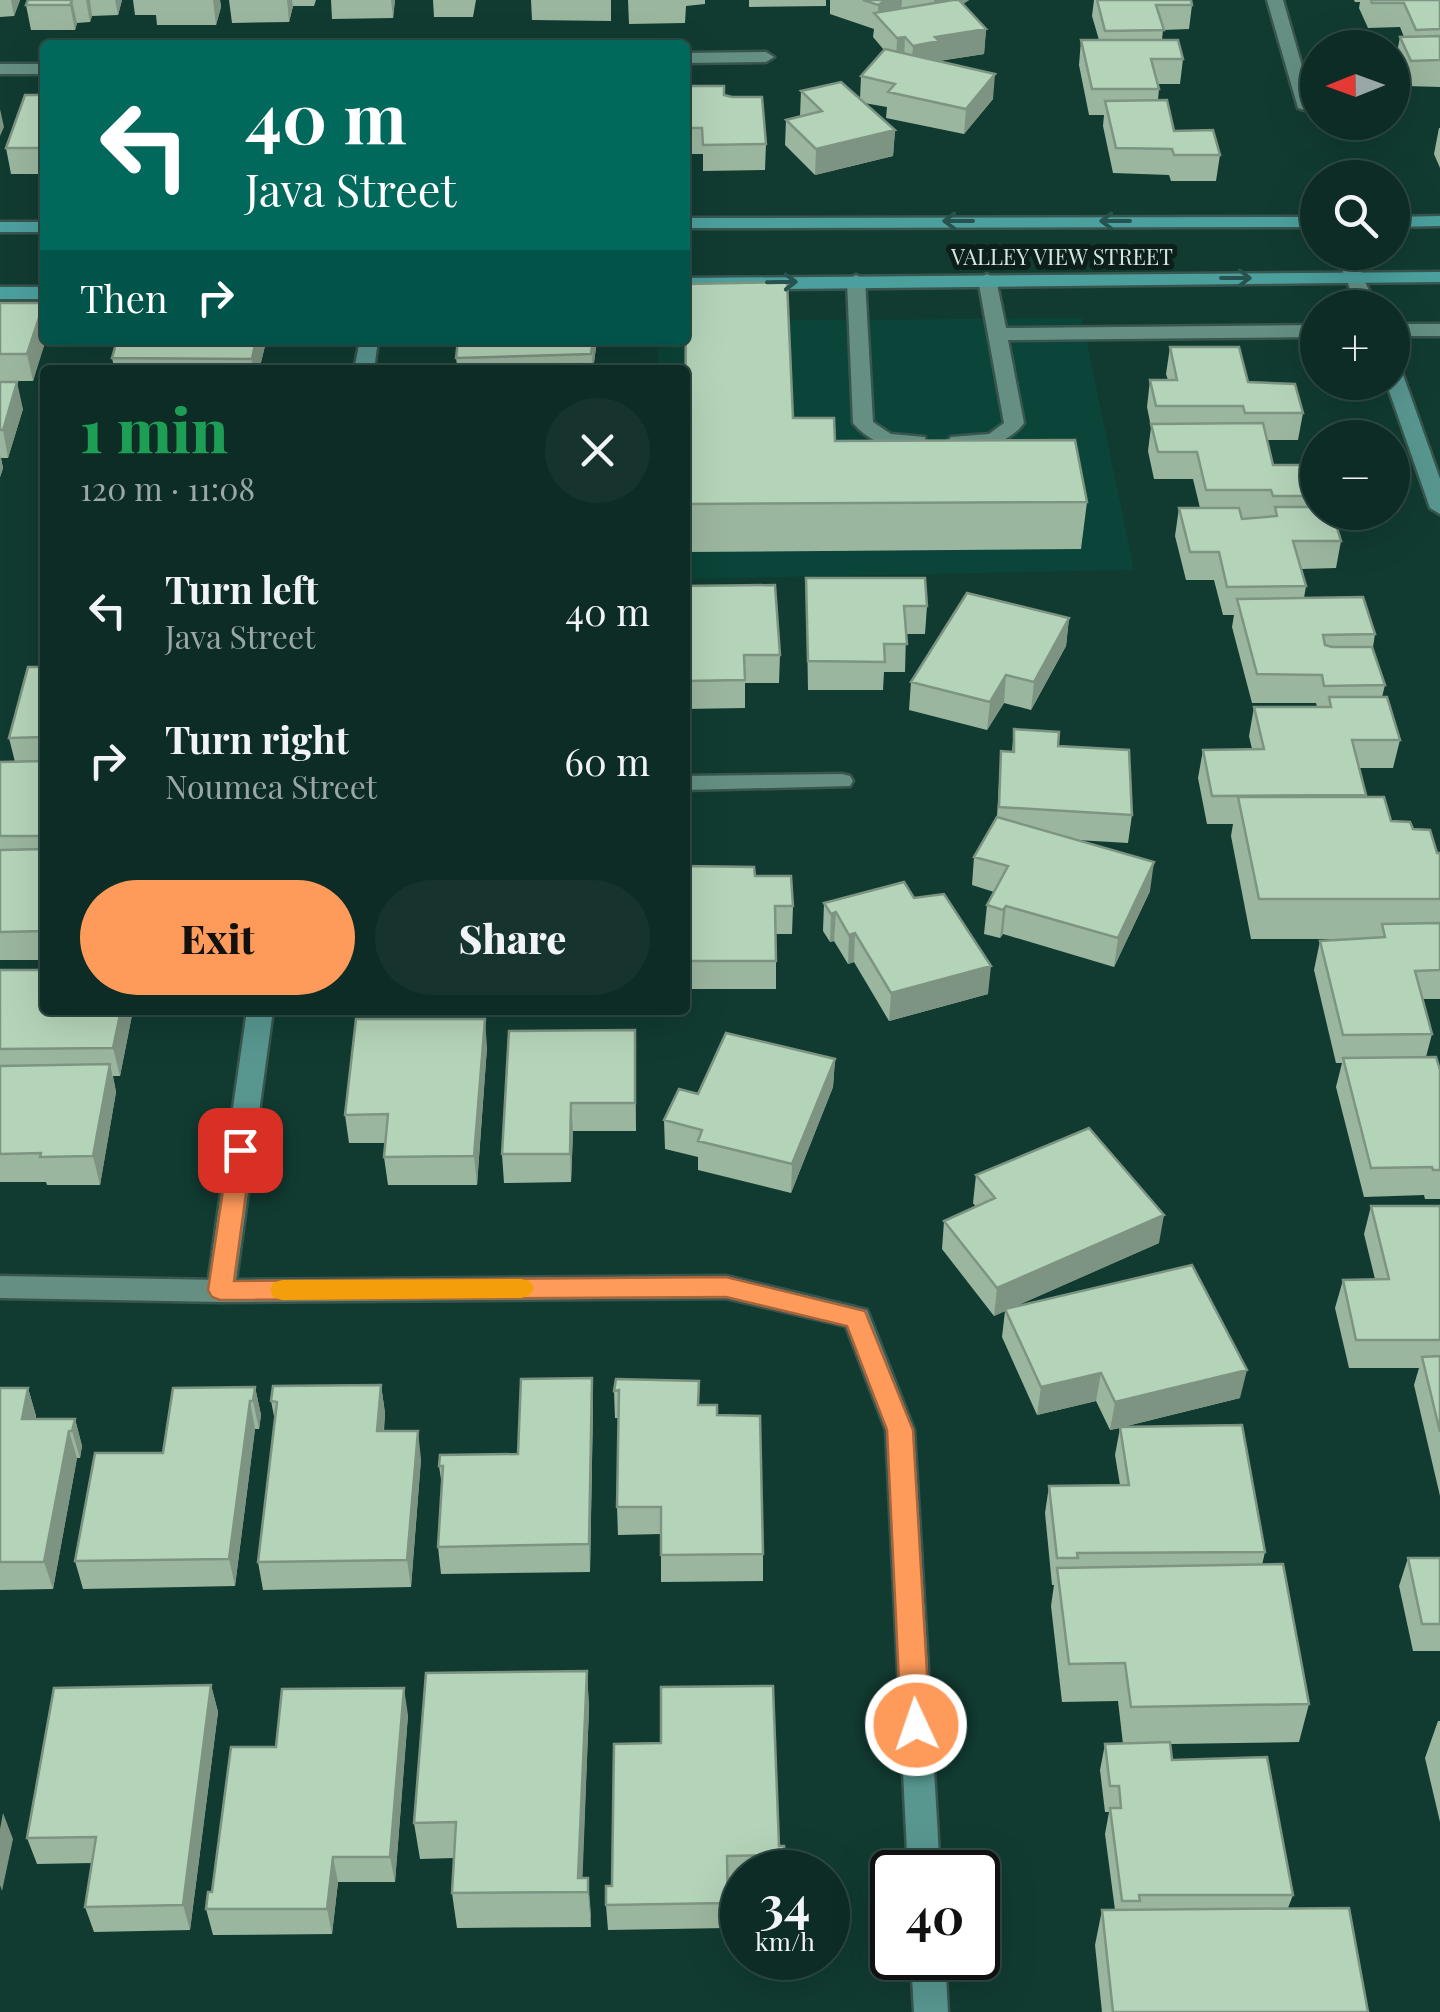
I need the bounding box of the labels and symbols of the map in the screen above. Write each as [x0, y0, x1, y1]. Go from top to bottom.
north arrow [1300, 30, 1410, 140]
one-way arrow [943, 212, 976, 230]
one-way arrow [1100, 212, 1132, 230]
street label: VALLEY VIEW STREET [950, 241, 1173, 271]
one-way arrow [1218, 268, 1251, 288]
one-way arrow [766, 272, 798, 292]
pin [198, 1108, 283, 1193]
position arrow [864, 1673, 968, 1777]
speed limit sign: 40 [870, 1850, 1000, 1980]

